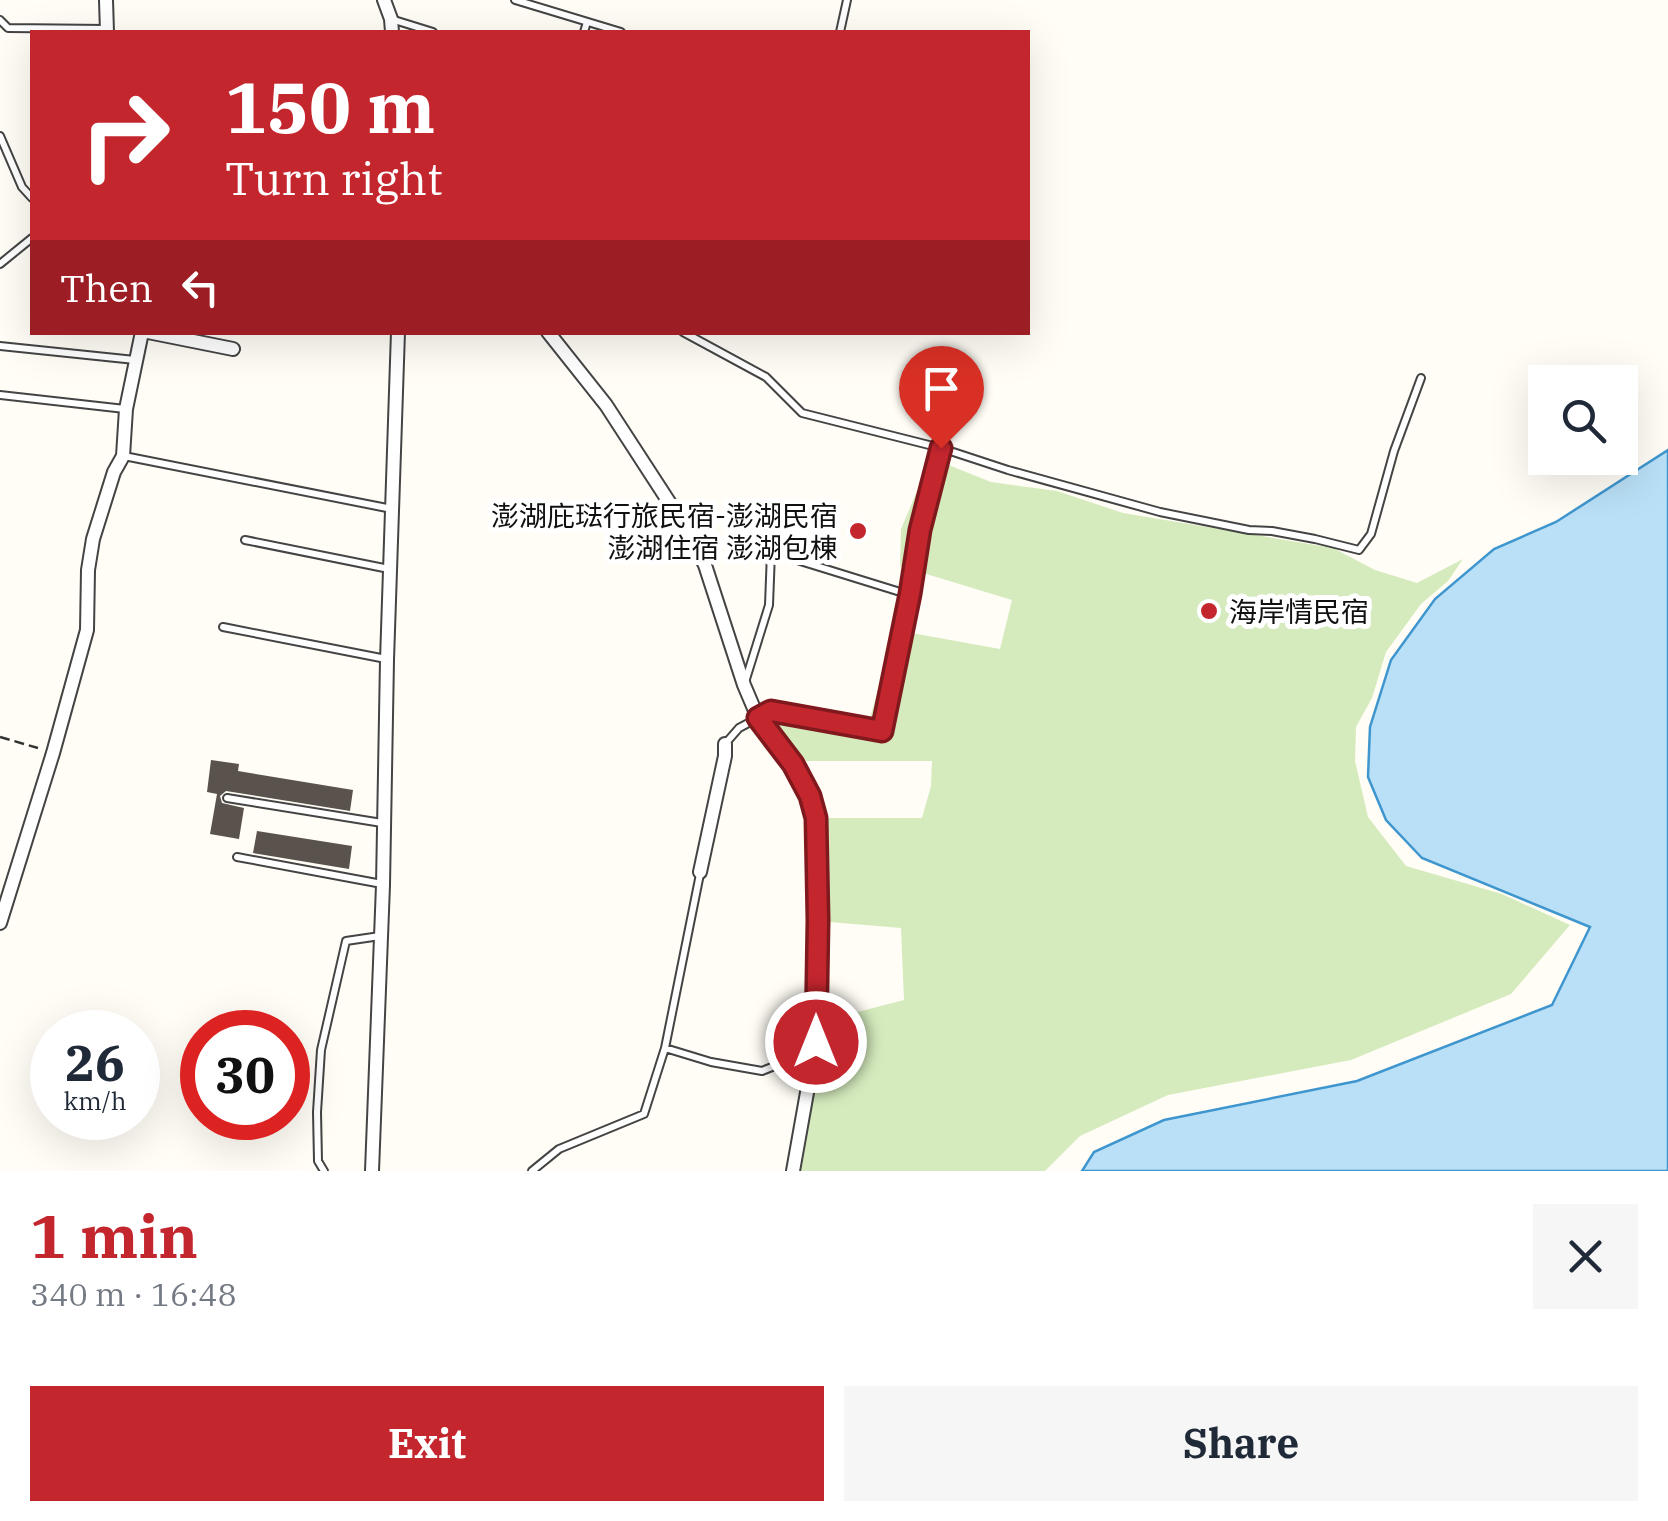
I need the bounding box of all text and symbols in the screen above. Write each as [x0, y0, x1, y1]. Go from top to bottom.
text: 150 m [225, 61, 435, 152]
icon: right [60, 70, 190, 200]
text: Turn right [225, 149, 443, 207]
icon: left [173, 260, 228, 315]
text: Then [60, 263, 153, 312]
pin [899, 346, 984, 449]
icon: arrive [914, 361, 969, 416]
map controls [1528, 365, 1638, 475]
button: search [1528, 365, 1638, 475]
place label: 澎湖庇琺行旅民宿-澎湖民宿 澎湖住宿 澎湖包棟 [491, 497, 838, 566]
marker: 澎湖庇琺行旅民宿-澎湖民宿 澎湖住宿 澎湖包棟 [847, 520, 869, 542]
place label: 海岸情民宿 [1229, 593, 1369, 630]
marker: 海岸情民宿 [1198, 600, 1220, 622]
position arrow [764, 990, 868, 1094]
speed limit sign: 30 [180, 1010, 310, 1140]
text: 26 [65, 1030, 125, 1095]
text: km/h [63, 1084, 127, 1117]
text: 1 min [30, 1196, 198, 1275]
button: close [1533, 1204, 1638, 1309]
text: 340 m · 16:48 [30, 1273, 237, 1315]
button: Exit [30, 1386, 824, 1501]
button: Share [844, 1386, 1638, 1501]

